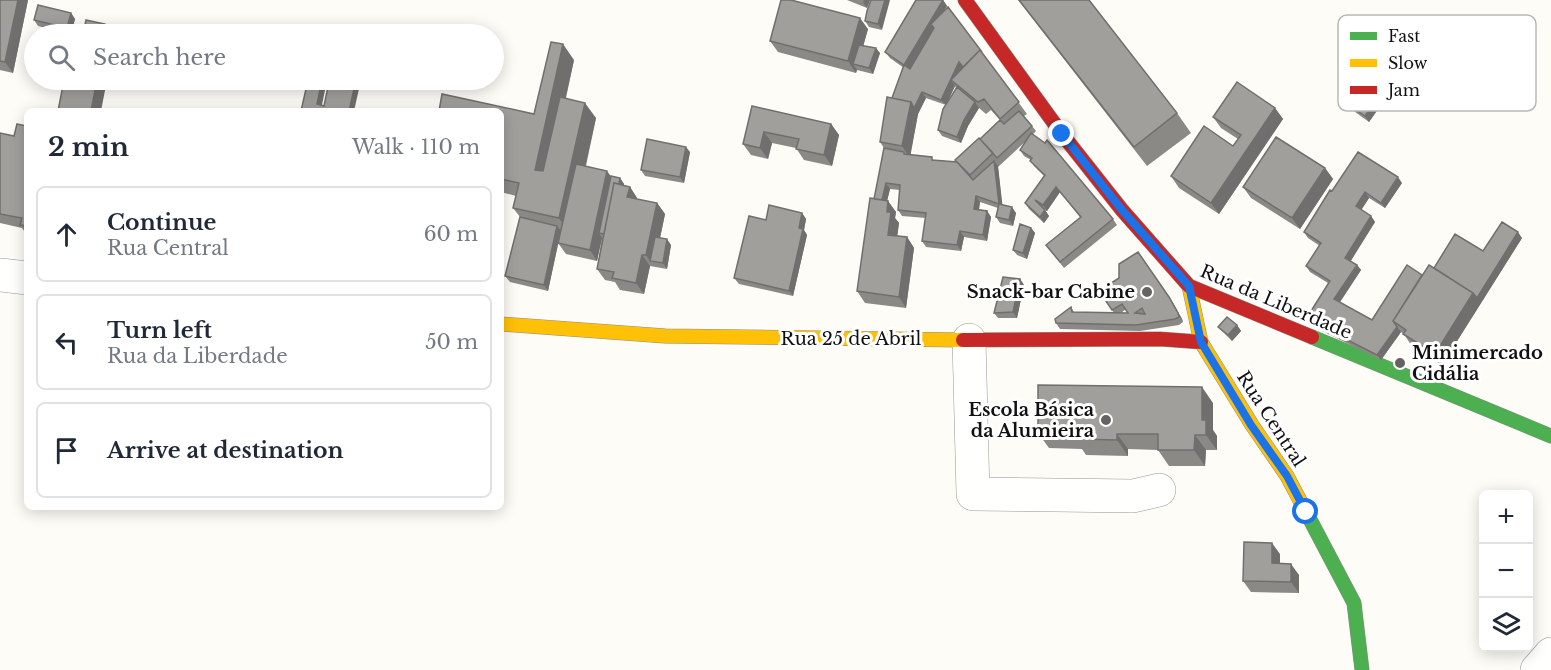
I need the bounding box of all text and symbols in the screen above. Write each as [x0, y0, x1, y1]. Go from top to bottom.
legend [1338, 15, 1536, 111]
search box [24, 24, 504, 90]
text: Fast [1388, 26, 1420, 46]
icon: search [45, 41, 78, 74]
text: Search here [93, 44, 226, 71]
text: Slow [1388, 53, 1428, 73]
text: Jam [1386, 80, 1420, 100]
route end [1048, 120, 1074, 146]
text: 2 min [48, 131, 129, 163]
text: Walk · 110 m [352, 135, 480, 159]
text: Continue [107, 209, 216, 236]
icon: ahead [50, 218, 83, 251]
text: 60 m [424, 222, 478, 246]
text: Rua Central [107, 236, 229, 260]
street label: Rua da Liberdade [1197, 260, 1355, 344]
place label: Snack-bar Cabine [967, 281, 1135, 303]
marker: Snack-bar Cabine [1140, 285, 1154, 299]
text: Turn left [107, 317, 212, 344]
icon: left [50, 326, 83, 359]
street label: Rua 25 de Abril [781, 328, 922, 350]
text: 50 m [425, 330, 478, 354]
place label: Minimercado Cidália [1412, 342, 1543, 385]
text: Rua da Liberdade [107, 344, 288, 368]
marker: Minimercado Cidália [1393, 356, 1407, 370]
street label: Rua Central [1232, 367, 1310, 471]
place label: Escola Básica da Alumieira [968, 399, 1095, 442]
marker: Escola Básica da Alumieira [1099, 413, 1113, 427]
icon: arrive [50, 434, 83, 467]
text: Arrive at destination [107, 437, 344, 464]
map controls [1479, 490, 1533, 652]
button: + [1479, 490, 1533, 544]
route start [1292, 498, 1318, 524]
button: − [1479, 544, 1533, 598]
button: layers [1479, 598, 1533, 652]

